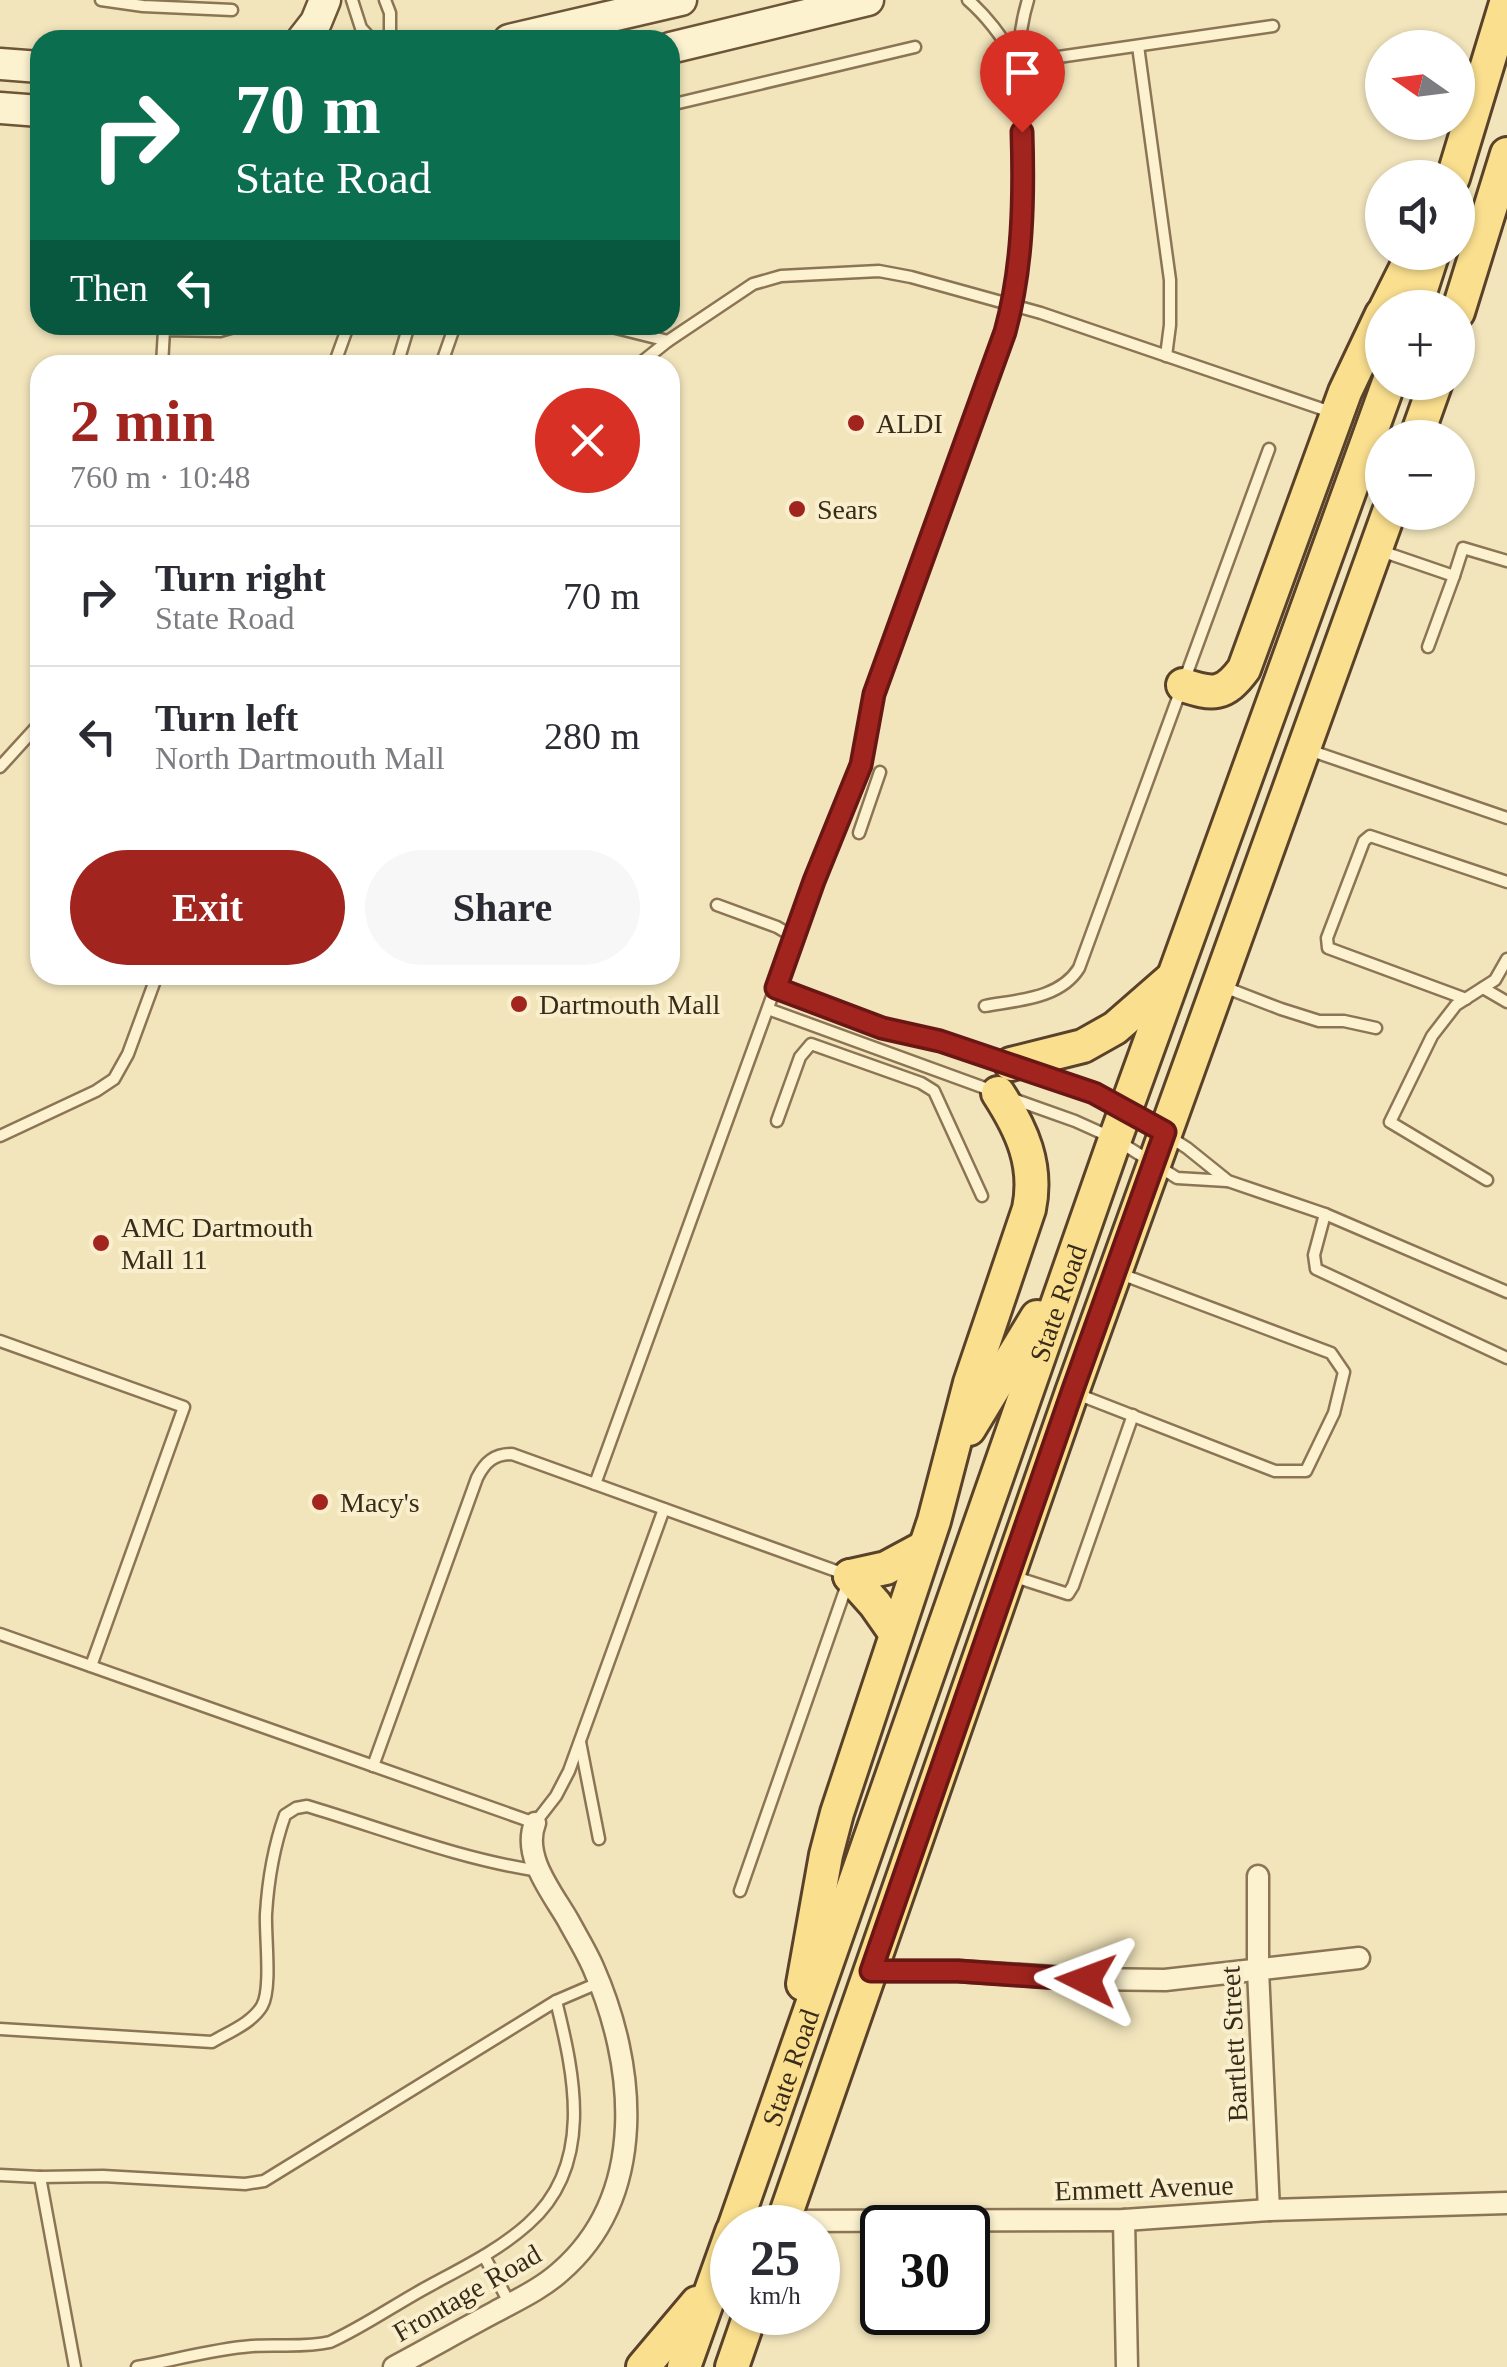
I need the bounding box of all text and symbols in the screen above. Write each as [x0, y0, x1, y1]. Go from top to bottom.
pin [980, 30, 1065, 133]
north arrow [1365, 30, 1475, 140]
map controls [1365, 30, 1475, 530]
icon: arrive [995, 45, 1050, 100]
icon: right [70, 70, 200, 200]
text: 70 m [235, 71, 381, 148]
text: State Road [235, 153, 431, 203]
button: sound [1365, 160, 1475, 270]
icon: left [168, 260, 223, 315]
text: Then [70, 267, 148, 309]
button: + [1365, 290, 1475, 400]
text: 2 min [70, 388, 215, 454]
button: close [535, 388, 640, 493]
place label: ALDI [876, 408, 943, 439]
marker: ALDI [845, 412, 867, 434]
button: − [1365, 420, 1475, 530]
text: 760 m · 10:48 [70, 459, 250, 495]
place label: Sears [817, 494, 878, 525]
marker: Sears [786, 498, 808, 520]
text: Turn right [155, 557, 326, 599]
icon: right [70, 569, 125, 624]
text: 70 m [563, 575, 640, 617]
text: State Road [155, 600, 295, 636]
text: Turn left [155, 697, 298, 739]
icon: left [70, 709, 125, 764]
text: 280 m [544, 715, 640, 757]
text: North Dartmouth Mall [155, 740, 445, 776]
button: Exit [70, 850, 345, 965]
button: Share [365, 850, 640, 965]
place label: Dartmouth Mall [539, 989, 720, 1020]
marker: Dartmouth Mall [508, 993, 530, 1015]
place label: AMC Dartmouth Mall 11 [121, 1212, 313, 1275]
marker: AMC Dartmouth Mall 11 [90, 1232, 112, 1254]
street label: State Road [1023, 1240, 1092, 1366]
place label: Macy's [340, 1487, 420, 1518]
marker: Macy's [309, 1491, 331, 1513]
position arrow [1034, 1928, 1138, 2032]
street label: Bartlett Street [1214, 1965, 1254, 2123]
street label: State Road [755, 2005, 825, 2130]
street label: Emmett Avenue [1054, 2169, 1234, 2207]
speed limit sign: 30 [860, 2205, 990, 2335]
text: 25 [750, 2230, 800, 2286]
street label: Frontage Road [388, 2238, 546, 2348]
text: km/h [749, 2282, 801, 2309]

